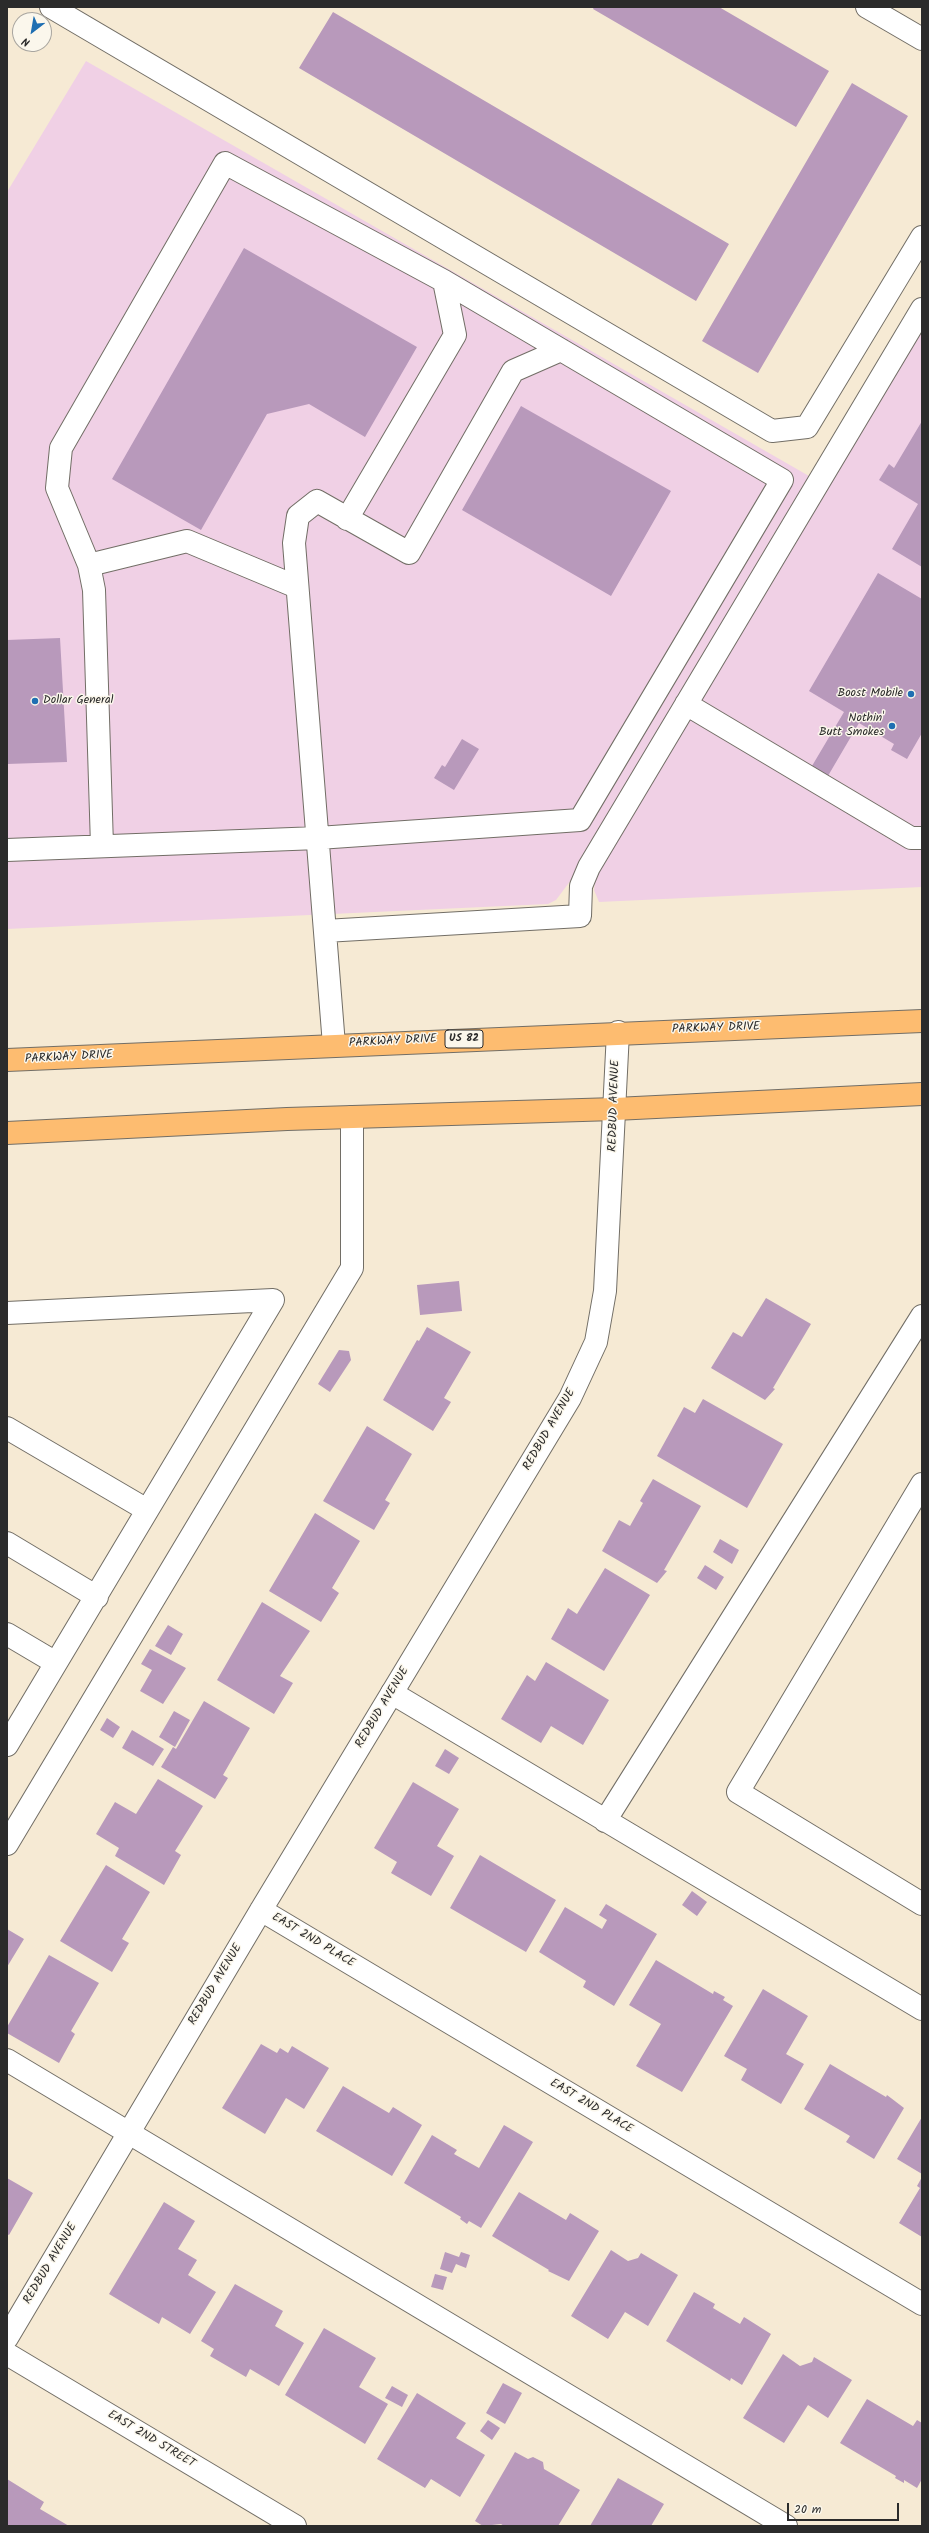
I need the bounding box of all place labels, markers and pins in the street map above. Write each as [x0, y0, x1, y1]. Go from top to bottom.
place label: Boost Mobile [838, 687, 903, 701]
marker: Boost Mobile [906, 689, 916, 699]
place label: Dollar General [43, 694, 114, 708]
marker: Dollar General [30, 696, 40, 706]
place label: Nothin' Butt Smokes [819, 712, 884, 740]
marker: Nothin' Butt Smokes [887, 721, 897, 731]

